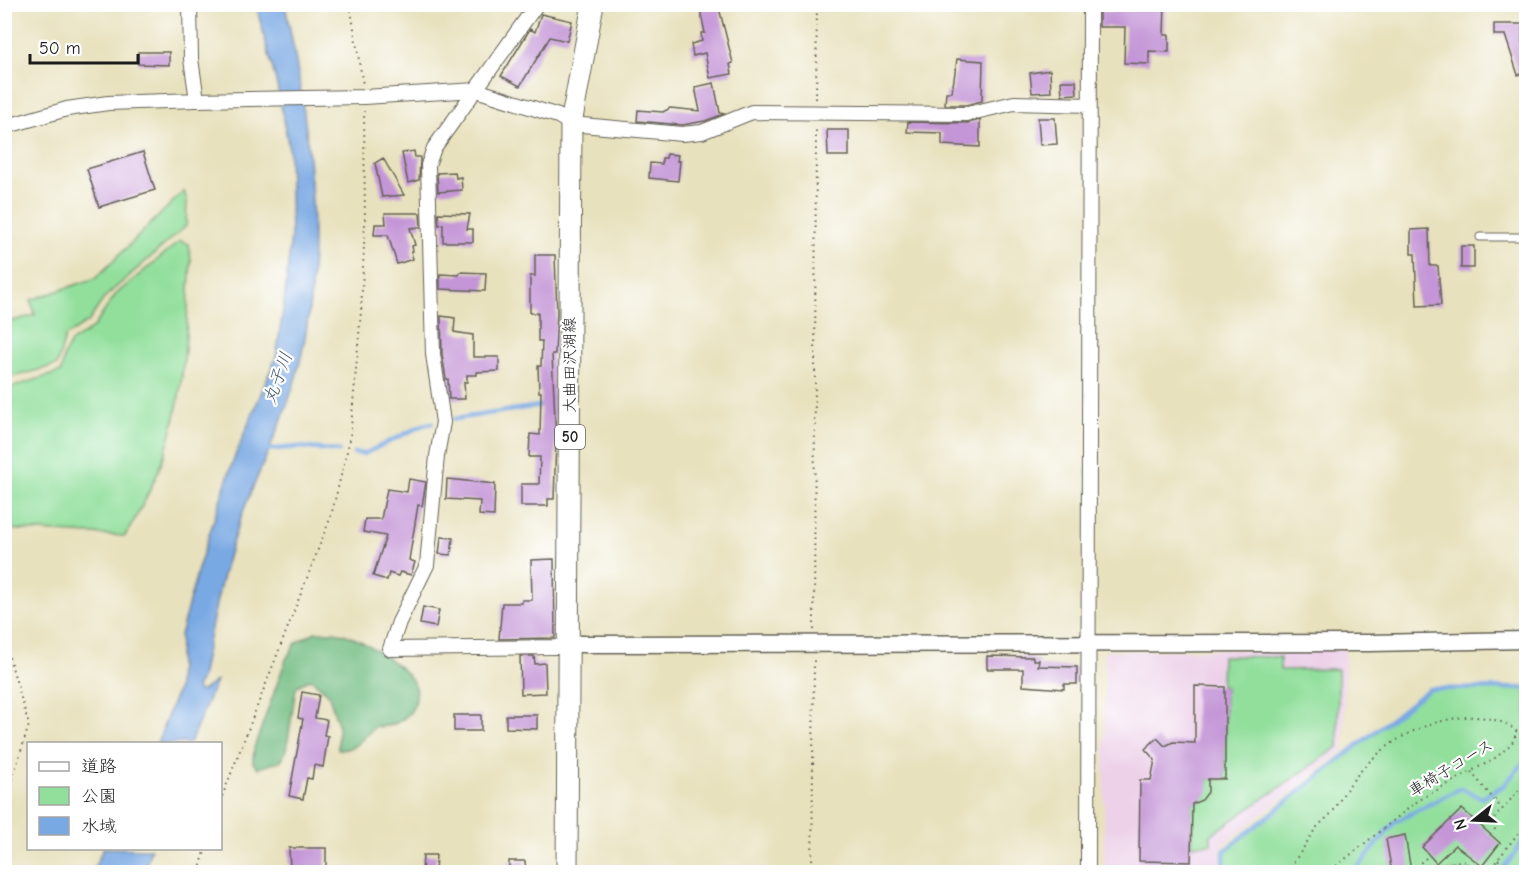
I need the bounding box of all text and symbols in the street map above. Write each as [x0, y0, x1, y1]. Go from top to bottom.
scale bar [30, 27, 138, 65]
text: 50 m [39, 38, 81, 59]
street label: 大曲田沢湖線 [561, 317, 579, 413]
water label: 丸子川 [259, 349, 297, 407]
road number: 50 [555, 425, 585, 449]
street label: 車椅子コース [1406, 736, 1496, 800]
legend [27, 742, 222, 850]
text: 道路 [81, 756, 117, 777]
text: 公園 [81, 786, 117, 807]
north arrow [1444, 790, 1504, 850]
text: 水域 [81, 816, 117, 837]
text: N [1451, 817, 1471, 832]

